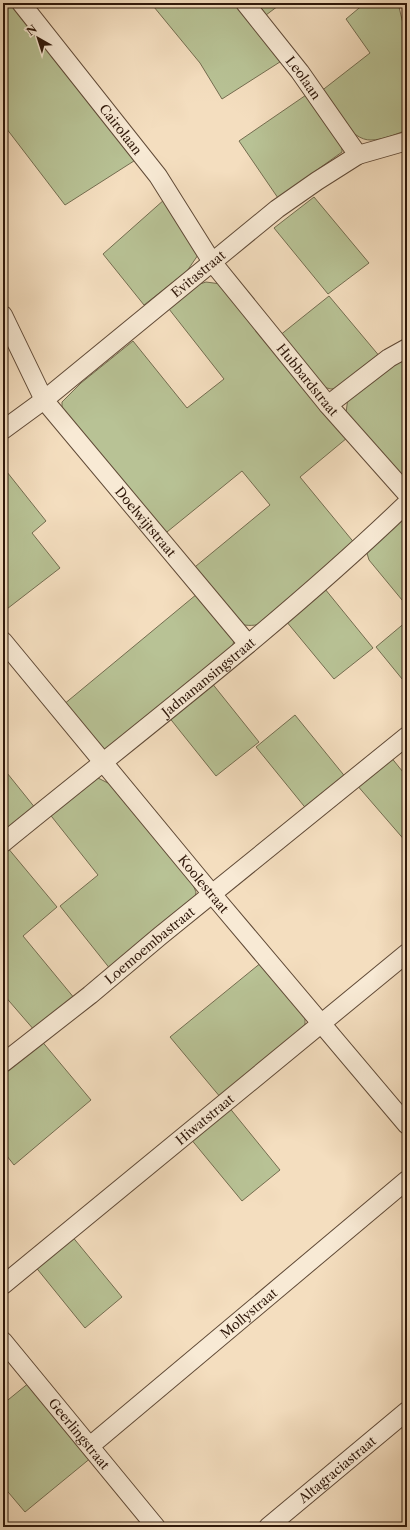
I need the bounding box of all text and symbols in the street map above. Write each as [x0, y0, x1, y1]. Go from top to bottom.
north arrow [18, 18, 58, 58]
text: N [24, 22, 40, 39]
street label: Leolaan [283, 53, 325, 102]
street label: Cairolaan [96, 101, 146, 158]
street label: Evitastraat [168, 247, 229, 301]
street label: Hubbardstraat [273, 340, 342, 420]
street label: Doelwijtstraat [112, 483, 180, 560]
street label: Jadnanansingstraat [157, 634, 258, 721]
street label: Koolestraat [175, 851, 233, 916]
street label: Loemoembastraat [101, 903, 198, 987]
street label: Hiwatstraat [172, 1090, 237, 1148]
street label: Mollystraat [217, 1284, 281, 1341]
street label: Geerlingstraat [45, 1395, 113, 1473]
street label: Altagraciastraat [294, 1432, 379, 1507]

